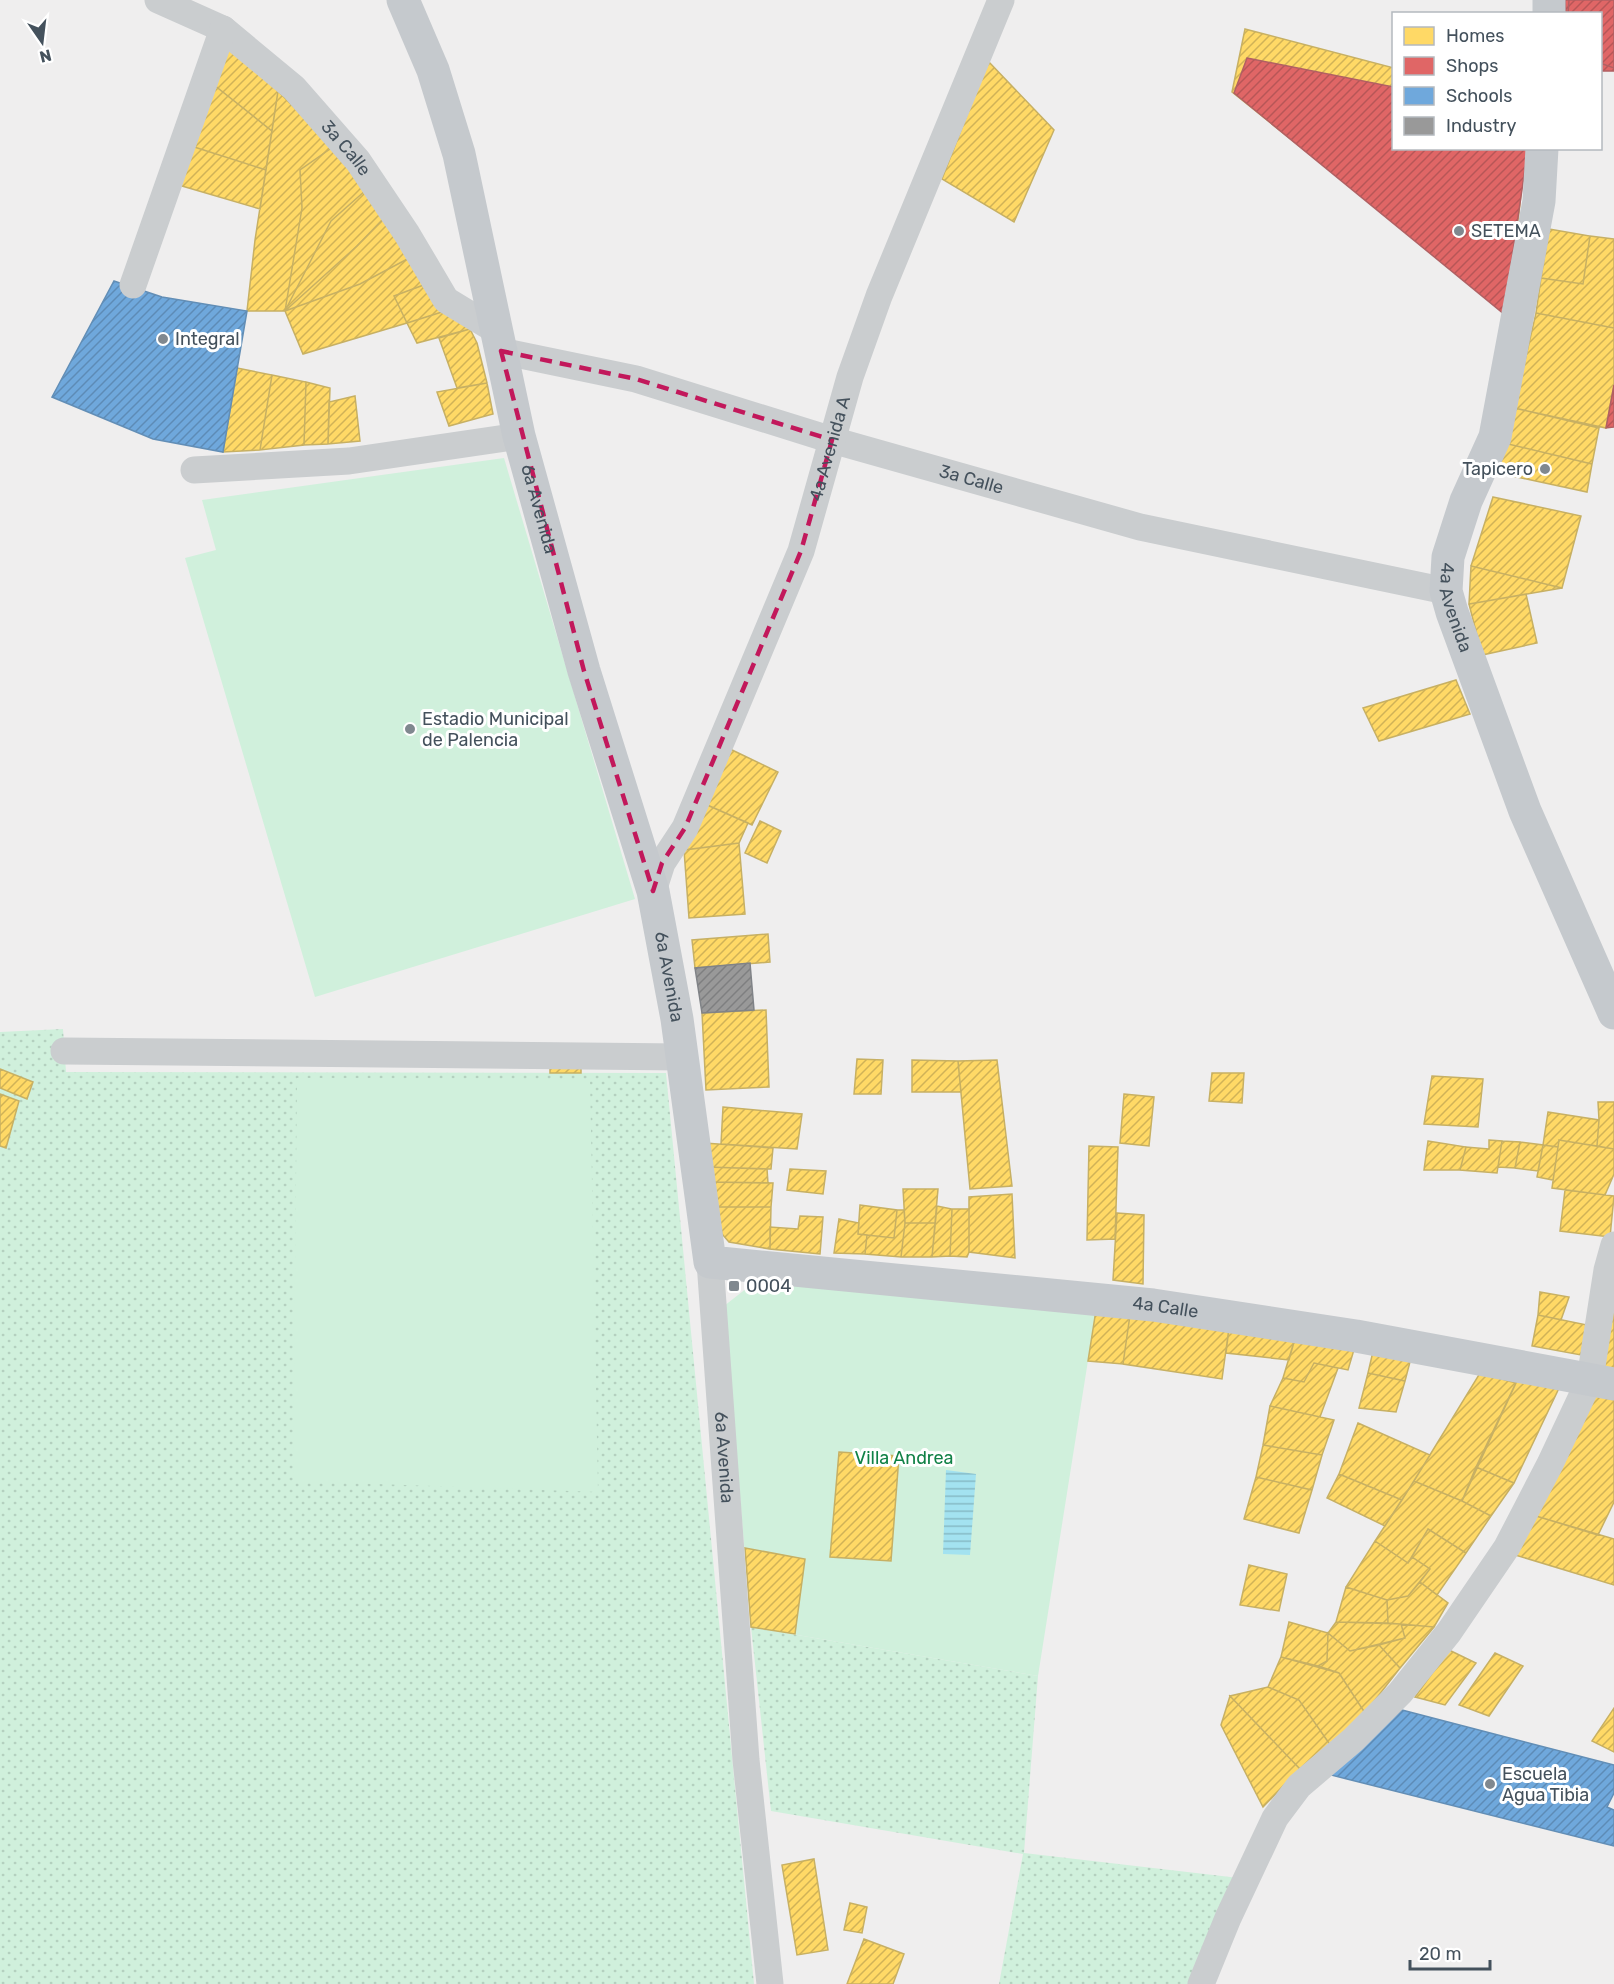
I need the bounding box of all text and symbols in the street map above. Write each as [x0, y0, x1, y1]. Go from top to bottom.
north arrow [12, 12, 72, 72]
legend [1392, 12, 1602, 150]
text: Homes [1446, 25, 1504, 47]
text: N [38, 45, 53, 67]
text: Shops [1446, 55, 1498, 77]
text: Schools [1446, 85, 1512, 107]
text: Industry [1446, 115, 1516, 137]
street label: 3a Calle [316, 116, 376, 180]
place label: SETEMA [1471, 220, 1541, 242]
marker: SETEMA [1452, 224, 1466, 238]
place label: Integral [175, 328, 240, 350]
marker: Integral [156, 332, 170, 346]
street label: 4a Avenida A [805, 394, 855, 504]
place label: Tapicero [1462, 458, 1533, 480]
street label: 3a Calle [937, 460, 1006, 499]
street label: 6a Avenida [516, 462, 562, 556]
marker: Tapicero [1538, 462, 1552, 476]
street label: 4a Avenida [1435, 562, 1477, 655]
place label: Estadio Municipal de Palencia [422, 708, 569, 751]
marker: Estadio Municipal de Palencia [403, 722, 417, 736]
street label: 6a Avenida [650, 930, 688, 1024]
place label: 0004 [746, 1275, 791, 1297]
marker: 0004 [727, 1279, 741, 1293]
street label: 4a Calle [1132, 1292, 1200, 1323]
street label: 6a Avenida [710, 1411, 738, 1504]
park label: Villa Andrea [854, 1447, 954, 1469]
place label: Escuela Agua Tibia [1502, 1763, 1589, 1806]
marker: Escuela Agua Tibia [1483, 1777, 1497, 1791]
scale bar [1410, 1933, 1490, 1971]
text: 20 m [1419, 1943, 1461, 1965]

